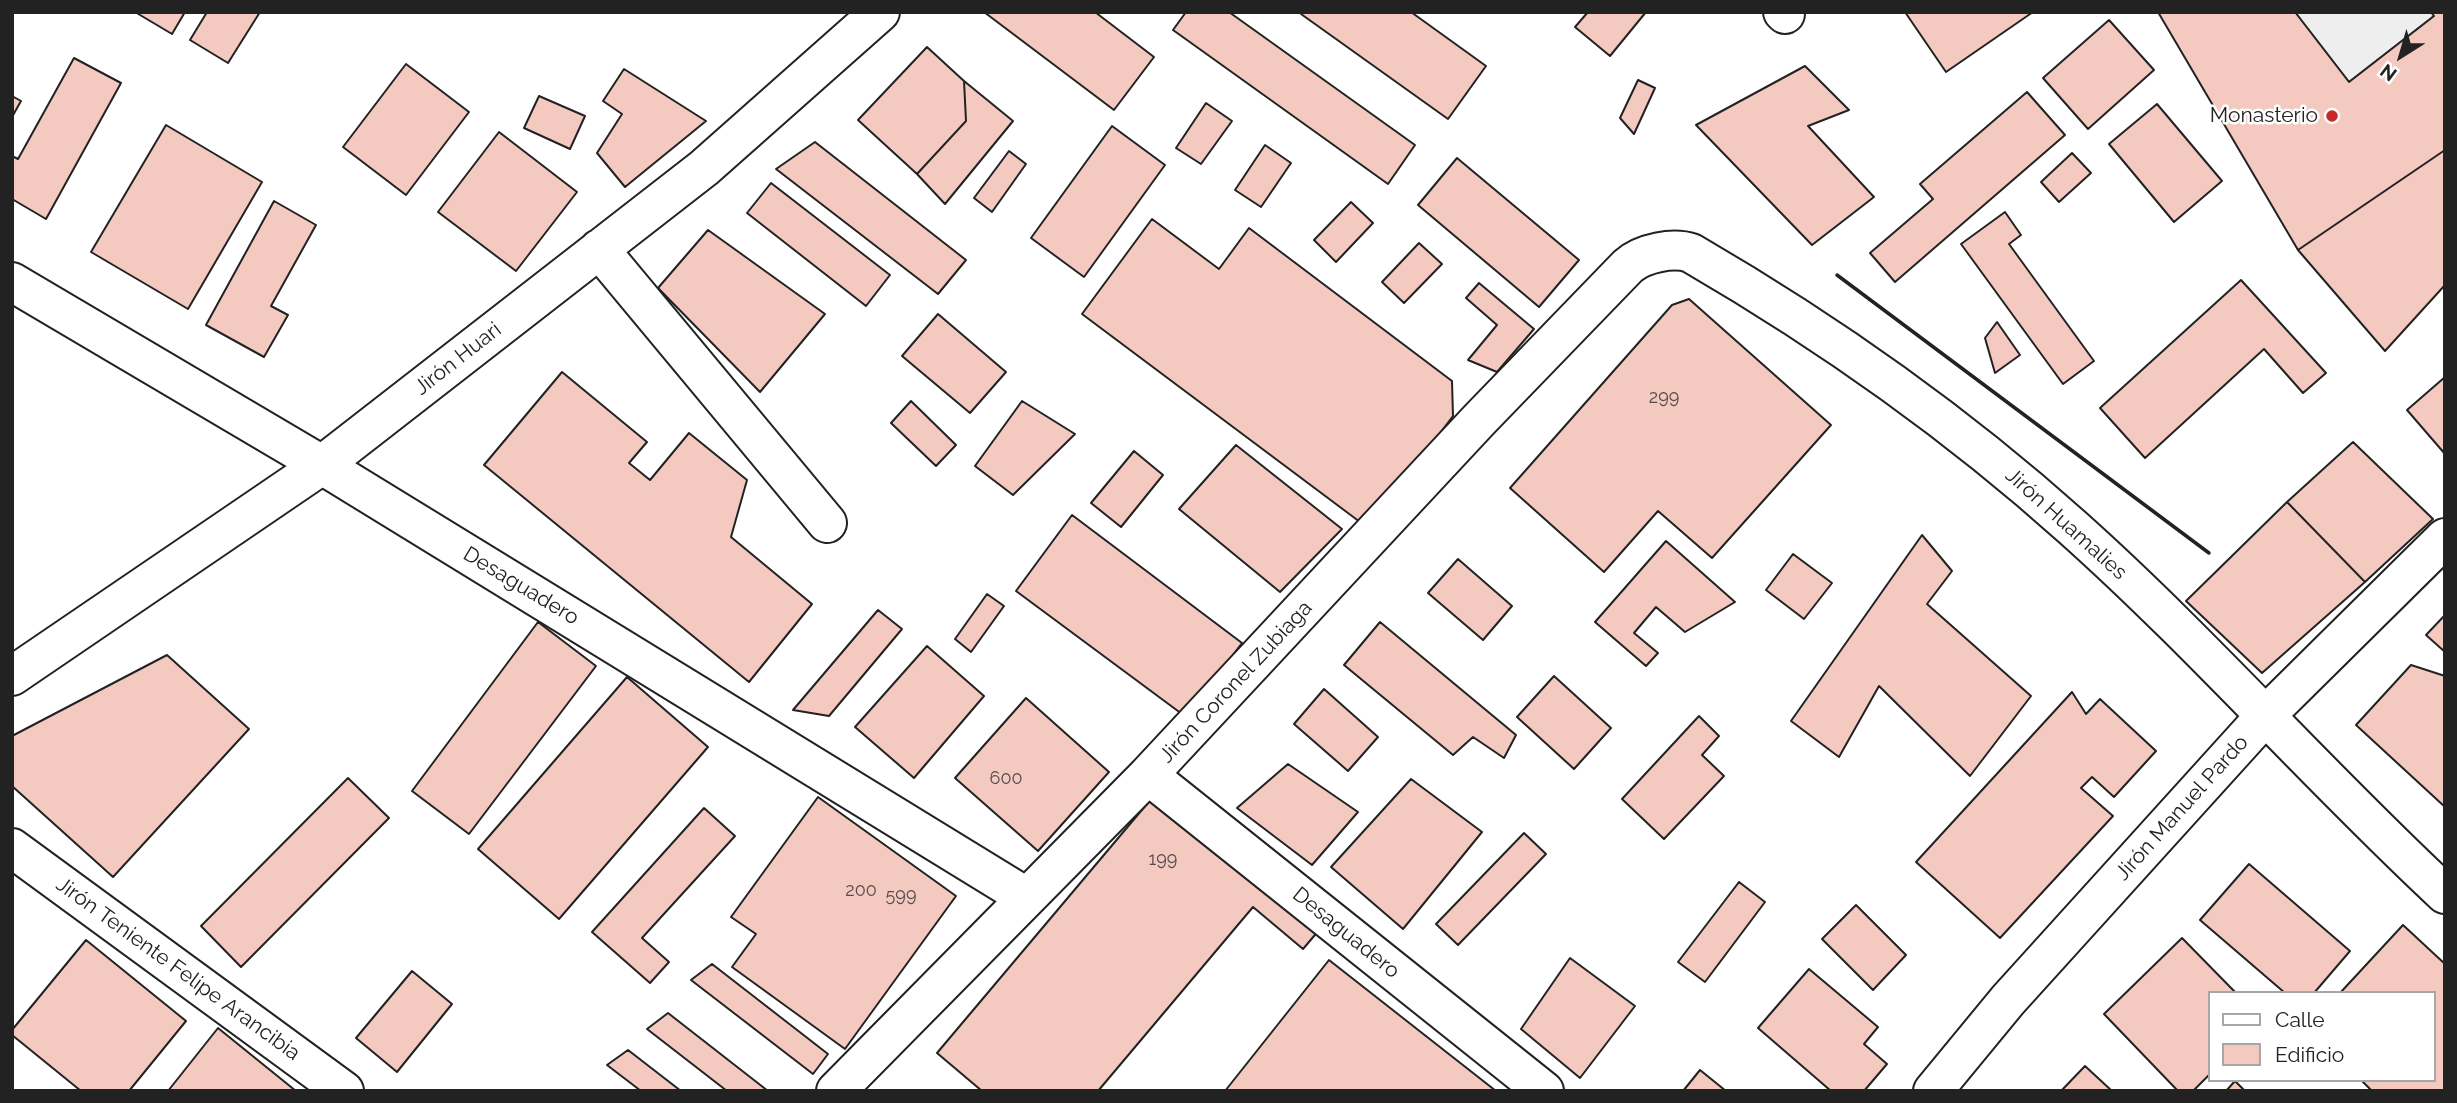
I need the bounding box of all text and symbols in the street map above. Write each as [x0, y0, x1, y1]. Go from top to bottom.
north arrow [2366, 21, 2436, 91]
text: N [2376, 60, 2401, 86]
place label: Monasterio [2210, 103, 2318, 129]
marker: Monasterio [2324, 108, 2340, 124]
street label: Jirón Huari [410, 317, 506, 401]
house number: 299 [1649, 387, 1679, 409]
street label: Jirón Huamalies [2000, 463, 2132, 585]
street label: Desaguadero [458, 542, 584, 630]
street label: Jirón Coronel Zubiaga [1154, 596, 1318, 768]
street label: Jirón Manuel Pardo [2110, 730, 2254, 886]
house number: 600 [990, 768, 1022, 790]
house number: 199 [1149, 849, 1177, 871]
street label: Jirón Teniente Felipe Arancibia [51, 872, 305, 1066]
house number: 200 [845, 880, 877, 902]
street label: Desaguadero [1287, 882, 1405, 984]
house number: 599 [886, 885, 916, 907]
legend [2208, 991, 2436, 1082]
text: Calle [2275, 1007, 2325, 1032]
text: Edificio [2275, 1042, 2344, 1067]

